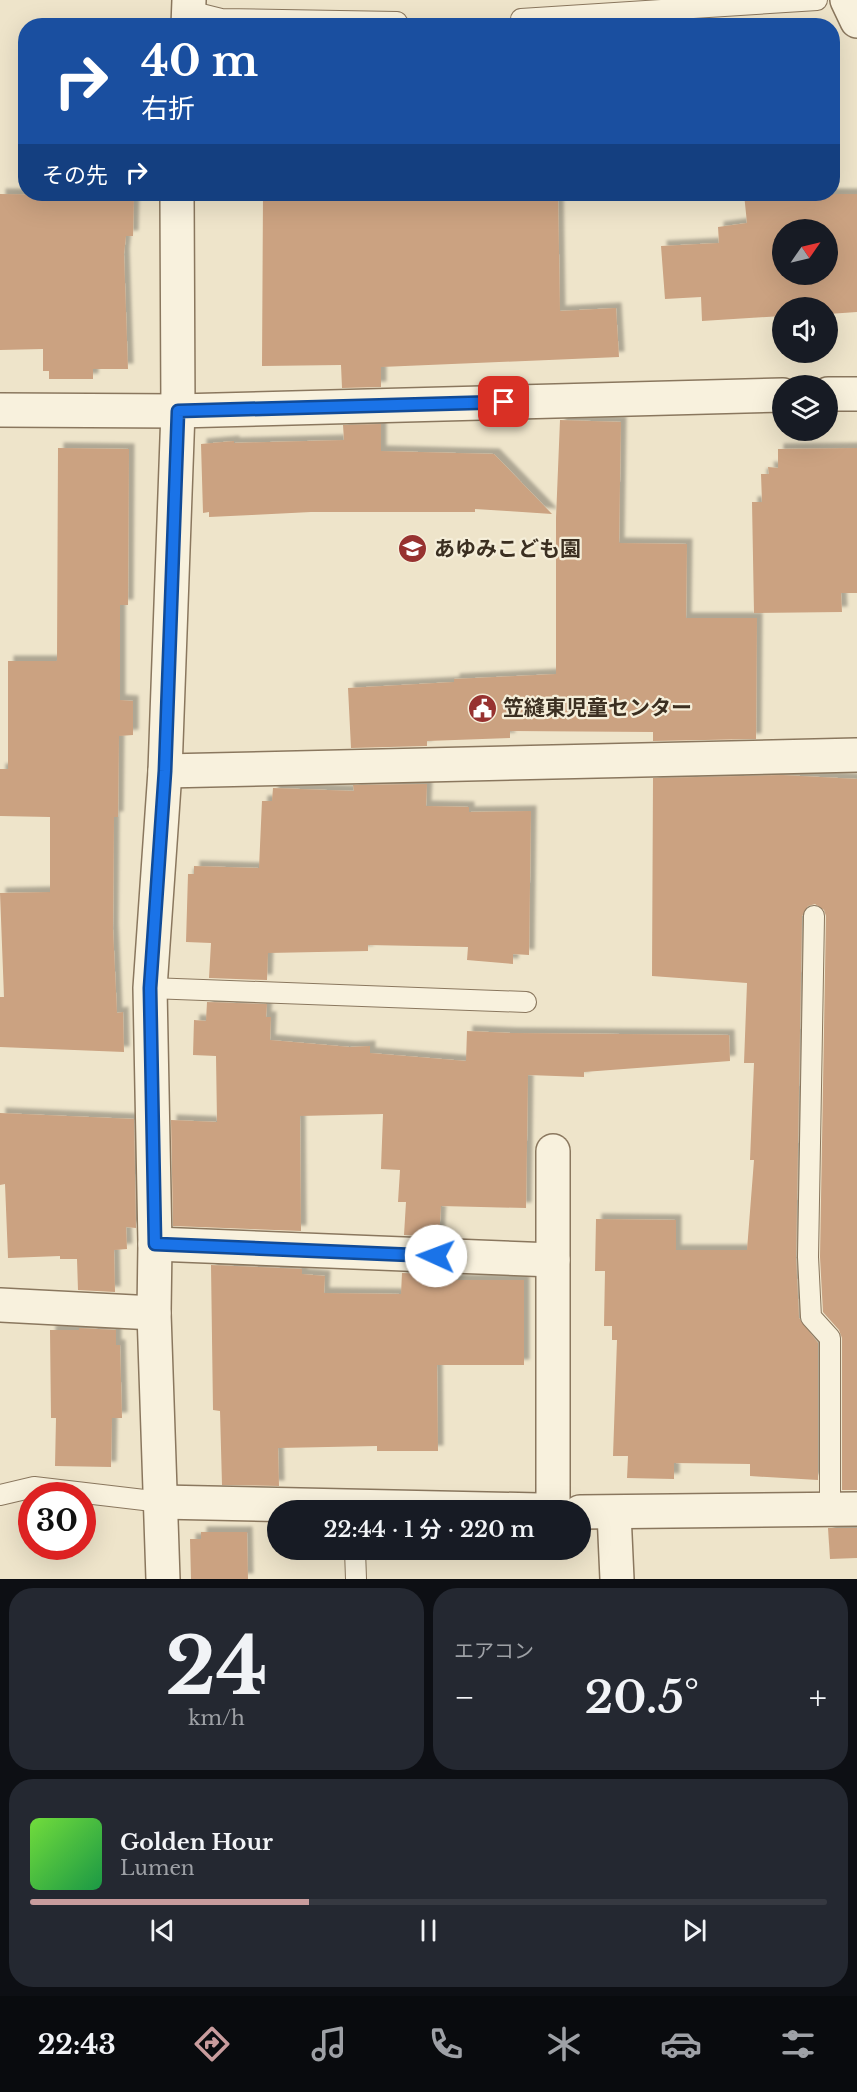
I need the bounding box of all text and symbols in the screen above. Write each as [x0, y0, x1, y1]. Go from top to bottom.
text: 40 m [141, 35, 258, 87]
icon: right [42, 42, 120, 120]
text: 右折 [141, 92, 195, 125]
icon: right [120, 156, 153, 189]
text: その先 [42, 162, 108, 189]
north arrow [772, 219, 838, 285]
map controls [772, 219, 838, 441]
button: sound [772, 297, 838, 363]
button: layers [772, 375, 838, 441]
pin [478, 376, 529, 427]
icon: arrive [487, 385, 520, 418]
school or university icon: あゆみこども園 [397, 533, 429, 565]
place label: あゆみこども園 [434, 536, 581, 562]
public building icon: 笠縫東児童センター [466, 692, 498, 724]
place label: 笠縫東児童センター [503, 695, 692, 721]
position arrow [404, 1224, 468, 1288]
speed limit sign: 30 [18, 1482, 96, 1560]
text: 22:44 · 1 分 · 220 m [323, 1516, 535, 1543]
text: 24 [165, 1618, 268, 1715]
text: エアコン [454, 1639, 534, 1663]
text: 20.5° [585, 1669, 699, 1725]
text: − [454, 1677, 475, 1718]
text: + [809, 1677, 827, 1718]
text: km/h [188, 1706, 245, 1730]
text: Golden Hour [120, 1829, 273, 1856]
text: Lumen [120, 1856, 195, 1880]
icon: previous [146, 1914, 179, 1947]
icon: pause [412, 1914, 445, 1947]
icon: next [678, 1914, 711, 1947]
icon: directions [191, 2023, 233, 2065]
icon: music [308, 2023, 350, 2065]
icon: phone [425, 2023, 467, 2065]
icon: climate [543, 2023, 585, 2065]
icon: car [660, 2023, 702, 2065]
icon: filters [777, 2023, 819, 2065]
text: 22:43 [38, 2028, 116, 2061]

